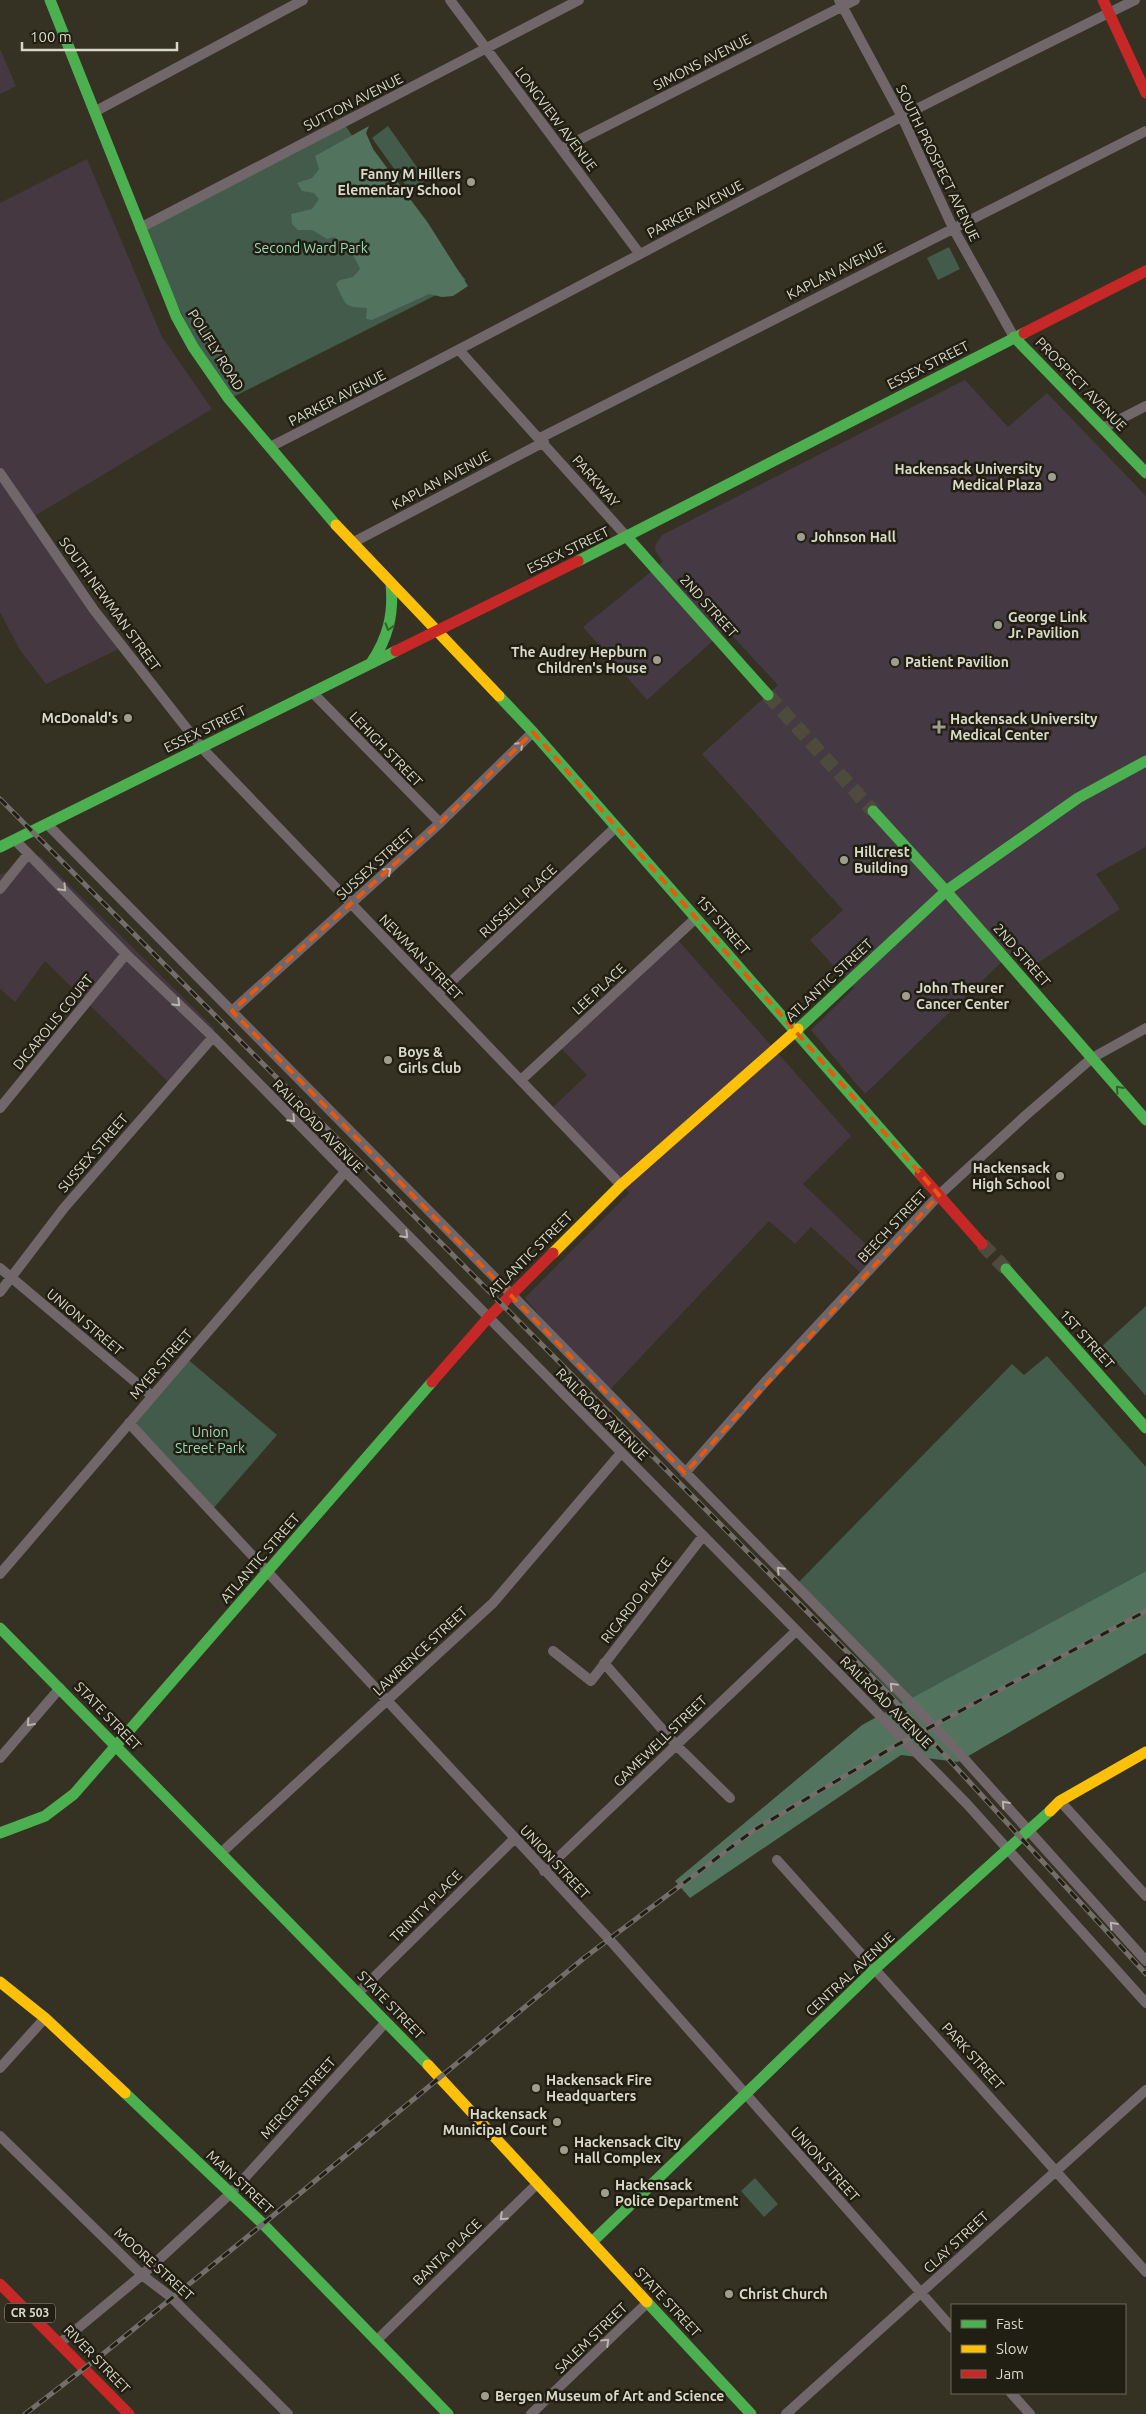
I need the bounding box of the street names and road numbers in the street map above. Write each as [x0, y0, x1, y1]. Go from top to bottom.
street label: SIMONS AVENUE [651, 31, 753, 93]
street label: LONGVIEW AVENUE [512, 64, 600, 174]
street label: SUTTON AVENUE [301, 70, 405, 134]
street label: SOUTH PROSPECT AVENUE [893, 82, 983, 244]
street label: PARKER AVENUE [644, 177, 746, 241]
street label: KAPLAN AVENUE [784, 239, 888, 303]
street label: POLIFLY ROAD [185, 306, 247, 394]
street label: PROSPECT AVENUE [1032, 334, 1130, 434]
street label: ESSEX STREET [884, 337, 972, 392]
street label: PARKER AVENUE [286, 367, 388, 429]
street label: KAPLAN AVENUE [389, 447, 493, 513]
street label: PARKWAY [569, 452, 623, 510]
street label: ESSEX STREET [524, 523, 612, 577]
street label: SOUTH NEWMAN STREET [56, 534, 164, 674]
street label: 2ND STREET [677, 572, 741, 641]
street label: ESSEX STREET [161, 702, 249, 756]
street label: LEHIGH STREET [346, 708, 426, 790]
street label: SUSSEX STREET [333, 825, 417, 903]
street label: RUSSELL PLACE [476, 861, 560, 941]
street label: 1ST STREET [693, 892, 753, 958]
street label: NEWMAN STREET [376, 911, 466, 1003]
street label: 2ND STREET [990, 920, 1054, 990]
street label: ATLANTIC STREET [782, 935, 876, 1024]
street label: LEE PLACE [569, 960, 629, 1018]
street label: DICAROLIS COURT [10, 971, 96, 1073]
street label: RAILROAD AVENUE [269, 1076, 367, 1176]
street label: SUSSEX STREET [55, 1110, 132, 1195]
street label: BEECH STREET [854, 1186, 930, 1266]
street label: ATLANTIC STREET [484, 1208, 576, 1300]
street label: UNION STREET [44, 1285, 127, 1359]
street label: 1ST STREET [1056, 1306, 1118, 1372]
street label: MYER STREET [126, 1326, 196, 1402]
street label: RAILROAD AVENUE [553, 1365, 651, 1463]
street label: ATLANTIC STREET [217, 1510, 303, 1606]
street label: RICARDO PLACE [598, 1554, 674, 1646]
street label: LAWRENCE STREET [370, 1603, 471, 1699]
street label: RAILROAD AVENUE [837, 1653, 935, 1751]
street label: STATE STREET [71, 1678, 145, 1754]
street label: GAMEWELL STREET [610, 1692, 710, 1790]
street label: UNION STREET [517, 1822, 593, 1902]
street label: TRINITY PLACE [387, 1867, 465, 1945]
street label: CENTRAL AVENUE [802, 1929, 898, 2019]
street label: STATE STREET [354, 1967, 428, 2043]
street label: PARK STREET [939, 2019, 1007, 2093]
street label: MERCER STREET [257, 2054, 339, 2142]
street label: UNION STREET [787, 2124, 863, 2205]
street label: MAIN STREET [203, 2147, 277, 2217]
street label: CLAY STREET [920, 2208, 992, 2276]
street label: BANTA PLACE [410, 2215, 485, 2289]
street label: MOORE STREET [111, 2224, 197, 2304]
street label: STATE STREET [632, 2264, 704, 2340]
street label: SALEM STREET [552, 2299, 631, 2376]
road number: CR 503 [5, 2304, 55, 2322]
street label: RIVER STREET [61, 2322, 134, 2396]

